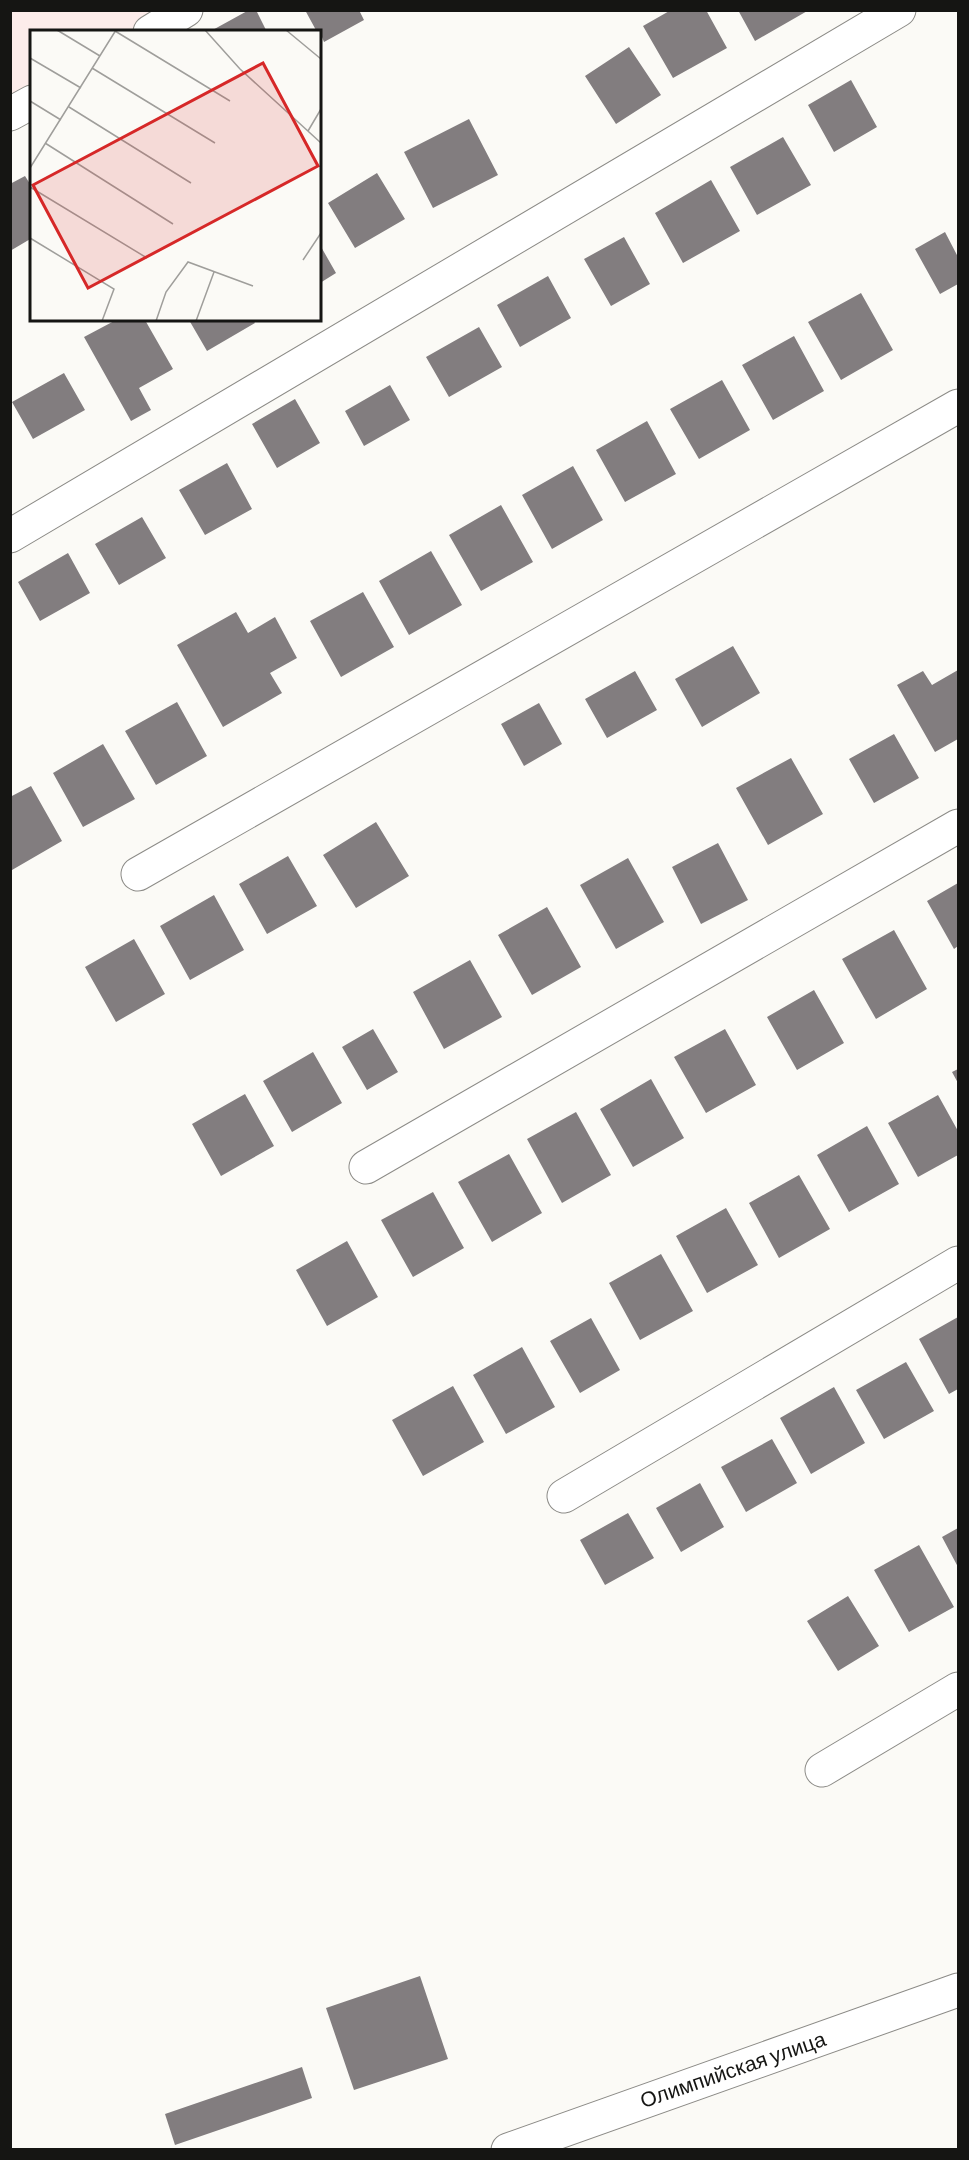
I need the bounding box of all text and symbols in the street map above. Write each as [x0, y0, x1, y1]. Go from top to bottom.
inset map [30, 30, 321, 321]
street label: Олимпийская улица [636, 2025, 829, 2112]

